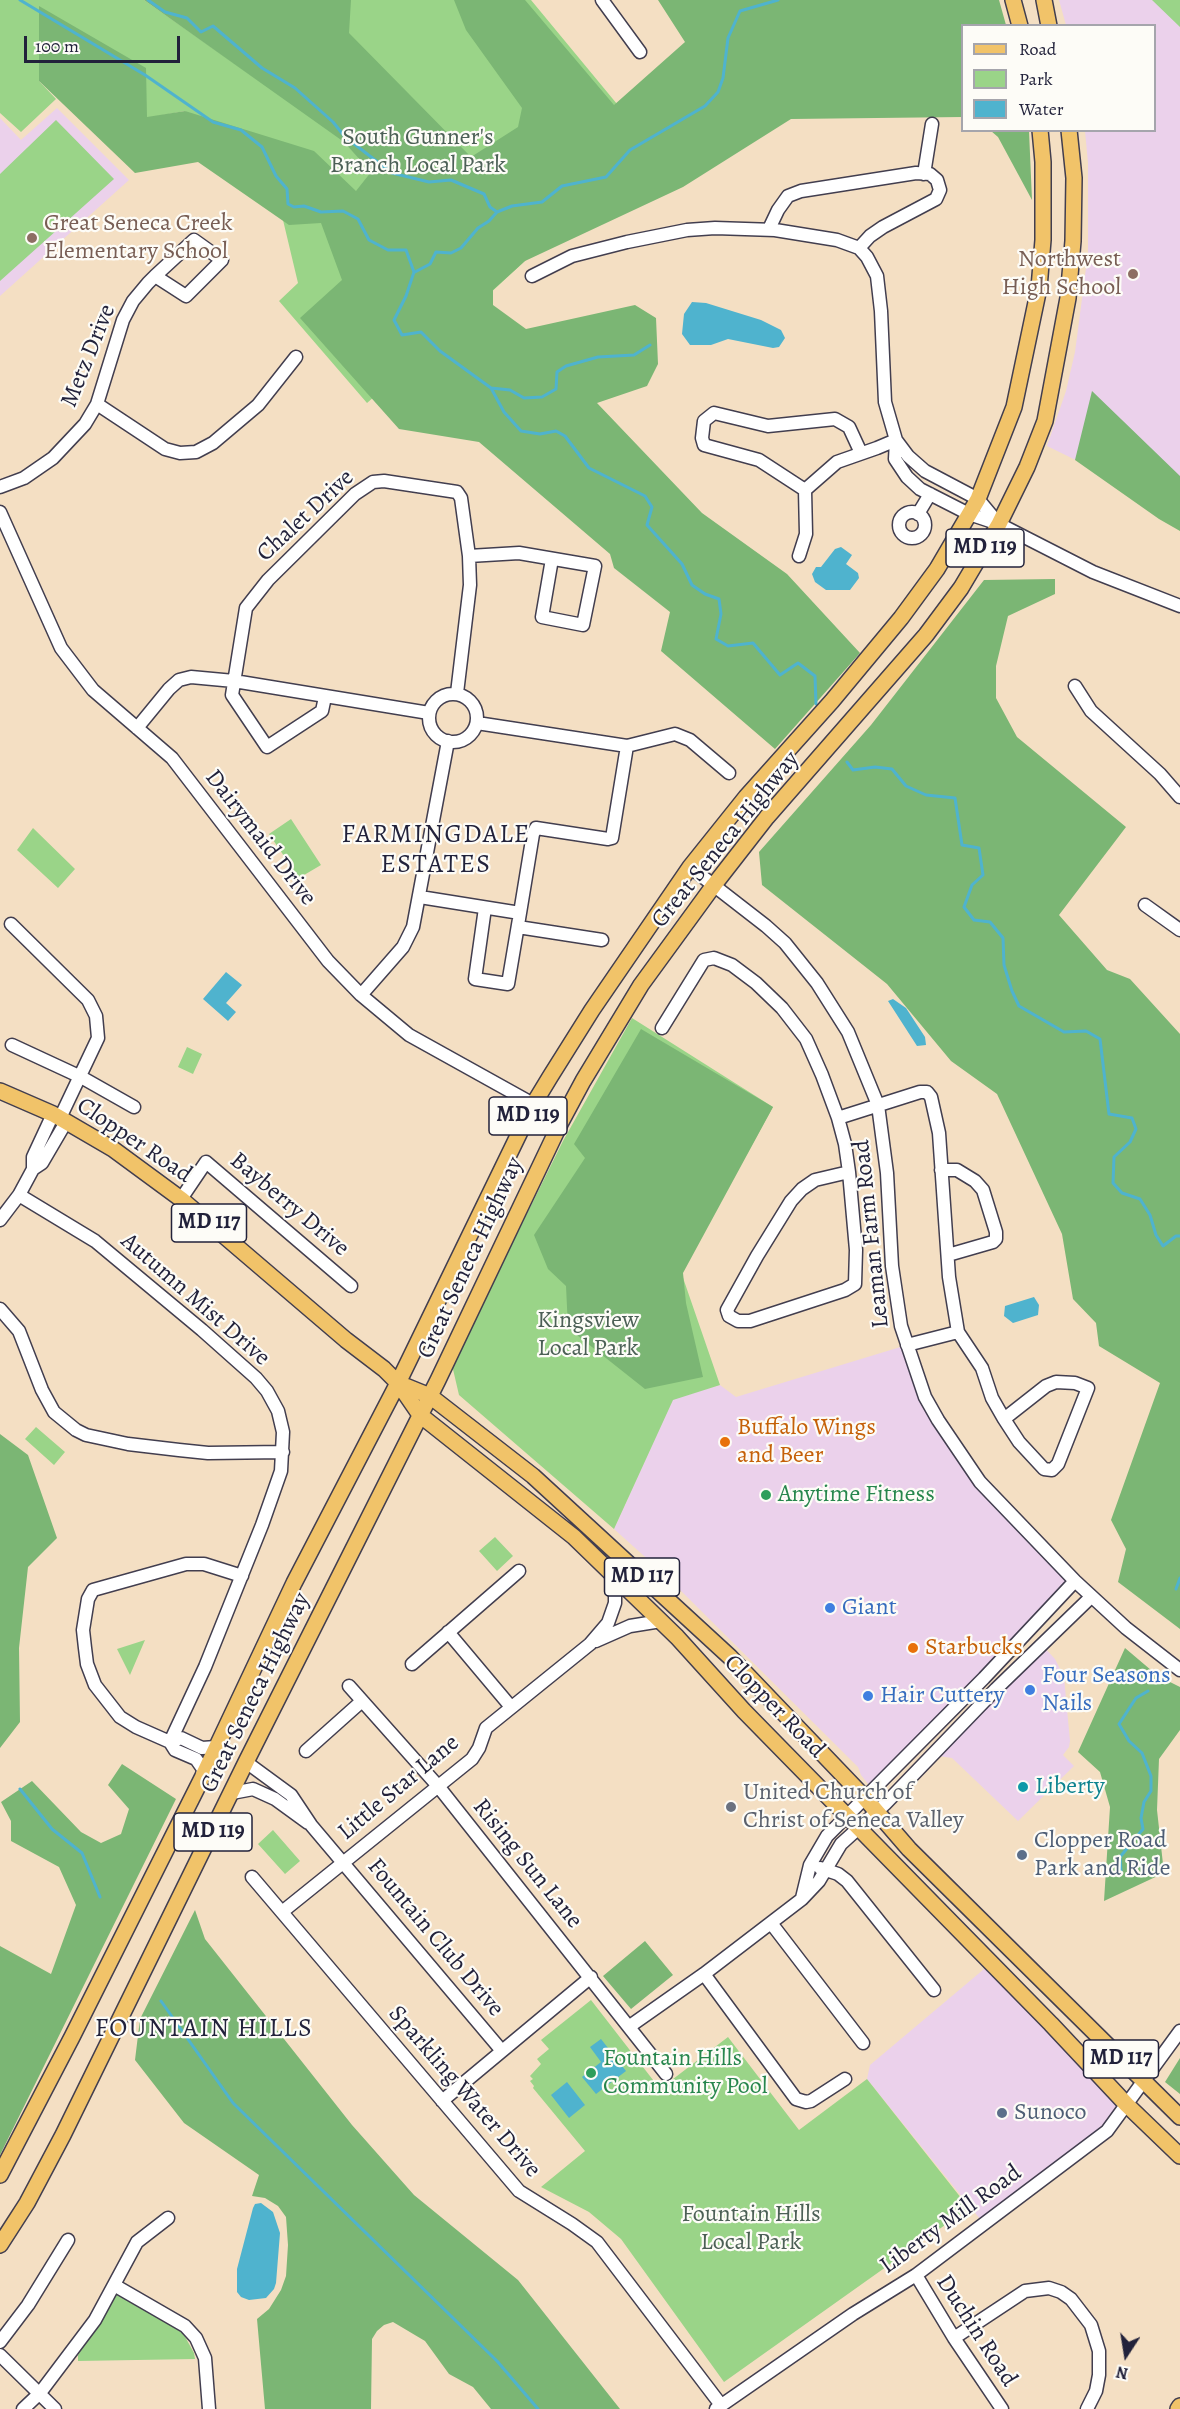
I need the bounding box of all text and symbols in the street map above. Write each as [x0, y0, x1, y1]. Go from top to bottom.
scale bar [27, 24, 183, 62]
legend [961, 24, 1156, 132]
text: 100 m [35, 34, 79, 58]
text: Road [1019, 37, 1056, 61]
text: Park [1019, 67, 1053, 91]
text: Water [1019, 97, 1064, 121]
park label: South Gunner's Branch Local Park [330, 124, 506, 180]
place label: Great Seneca Creek Elementary School [44, 210, 233, 266]
marker: Great Seneca Creek Elementary School [25, 231, 39, 245]
place label: Northwest High School [1002, 246, 1121, 302]
marker: Northwest High School [1126, 267, 1140, 281]
street label: Metz Drive [55, 300, 123, 412]
street label: Chalet Drive [251, 464, 361, 568]
road number: MD 119 [946, 529, 1024, 567]
street label: Great Seneca Highway [646, 746, 806, 934]
street label: Dairymaid Drive [198, 764, 322, 912]
district label: FARMINGDALE ESTATES [341, 820, 531, 882]
street label: Clopper Road [71, 1092, 197, 1190]
road number: MD 119 [489, 1097, 567, 1135]
street label: Leaman Farm Road [848, 1138, 896, 1330]
street label: Bayberry Drive [224, 1147, 354, 1263]
street label: Great Seneca Highway [412, 1153, 530, 1363]
road number: MD 117 [172, 1204, 246, 1242]
street label: Autumn Mist Drive [114, 1227, 276, 1373]
park label: Kingsview Local Park [537, 1307, 639, 1363]
place label: Buffalo Wings and Beer [737, 1414, 876, 1470]
marker: Buffalo Wings and Beer [718, 1435, 732, 1449]
place label: Anytime Fitness [778, 1481, 935, 1509]
marker: Anytime Fitness [759, 1488, 773, 1502]
road number: MD 117 [604, 1558, 680, 1596]
street label: Great Seneca Highway [195, 1588, 317, 1798]
place label: Giant [842, 1594, 897, 1622]
marker: Giant [823, 1601, 837, 1615]
place label: Starbucks [925, 1634, 1023, 1662]
marker: Starbucks [906, 1641, 920, 1655]
street label: Clopper Road [718, 1649, 830, 1765]
place label: Four Seasons Nails [1042, 1662, 1171, 1718]
place label: Hair Cuttery [880, 1682, 1004, 1710]
marker: Four Seasons Nails [1023, 1683, 1037, 1697]
marker: Hair Cuttery [861, 1689, 875, 1703]
street label: Little Star Lane [333, 1729, 465, 1847]
place label: Liberty [1035, 1773, 1105, 1801]
place label: United Church of Christ of Seneca Valley [743, 1779, 964, 1835]
marker: Liberty [1016, 1780, 1030, 1794]
street label: Rising Sun Lane [466, 1793, 588, 1935]
marker: United Church of Christ of Seneca Valley [724, 1800, 738, 1814]
road number: MD 119 [174, 1813, 252, 1851]
place label: Clopper Road Park and Ride [1034, 1827, 1171, 1883]
marker: Clopper Road Park and Ride [1015, 1848, 1029, 1862]
street label: Fountain Club Drive [360, 1853, 510, 2023]
street label: Sparkling Water Drive [381, 2000, 547, 2184]
district label: FOUNTAIN HILLS [95, 2014, 313, 2046]
road number: MD 117 [1084, 2040, 1158, 2078]
place label: Fountain Hills Community Pool [603, 2045, 768, 2101]
marker: Fountain Hills Community Pool [584, 2066, 598, 2080]
place label: Sunoco [1014, 2099, 1087, 2127]
marker: Sunoco [995, 2106, 1009, 2120]
street label: Liberty Mill Road [875, 2159, 1027, 2281]
park label: Fountain Hills Local Park [681, 2201, 821, 2257]
street label: Duchin Road [929, 2270, 1023, 2392]
north arrow [1096, 2325, 1156, 2385]
text: N [1114, 2361, 1130, 2385]

